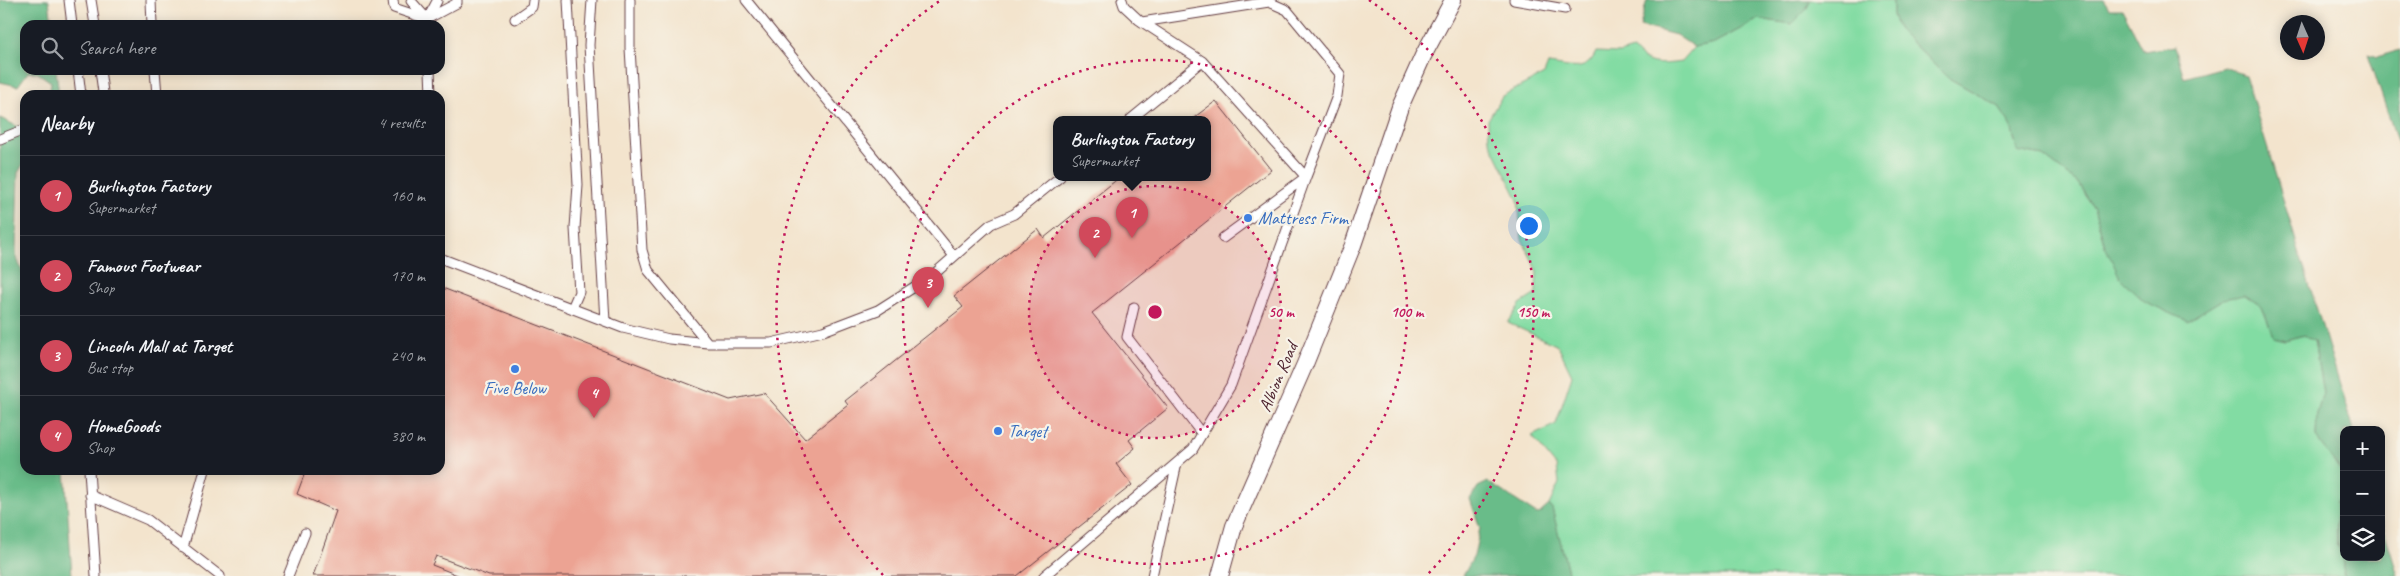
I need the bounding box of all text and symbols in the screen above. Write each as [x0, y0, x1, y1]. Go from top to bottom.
north arrow [2280, 15, 2325, 60]
search box [20, 20, 445, 75]
icon: search [38, 34, 66, 62]
text: Search here [78, 36, 155, 60]
text: Nearby [40, 110, 93, 136]
text: 4 results [378, 113, 425, 133]
popup [1053, 116, 1211, 181]
text: Burlington Factory [1070, 127, 1194, 151]
text: Supermarket [1070, 151, 1138, 171]
text: Burlington Factory [87, 174, 210, 198]
text: 1 [52, 186, 60, 206]
text: 160 m [391, 186, 425, 206]
pin: 1 [1116, 197, 1148, 238]
text: Supermarket [87, 198, 155, 218]
place label: Mattress Firm [1258, 207, 1350, 229]
marker: Mattress Firm [1242, 212, 1254, 224]
your location [1516, 213, 1542, 239]
pin: 2 [1079, 217, 1111, 258]
text: Famous Footwear [87, 254, 200, 278]
text: 2 [52, 266, 60, 286]
text: 170 m [391, 266, 425, 286]
pin: 3 [912, 267, 944, 308]
text: Shop [87, 278, 114, 298]
centre of rings [1146, 303, 1164, 321]
text: 50 m [1268, 303, 1295, 322]
text: 100 m [1391, 303, 1425, 322]
text: 150 m [1517, 303, 1551, 322]
text: Lincoln Mall at Target [87, 334, 232, 358]
street label: Albion Road [1254, 336, 1304, 415]
text: 3 [52, 346, 60, 366]
text: 240 m [391, 346, 425, 366]
text: Bus stop [87, 358, 133, 378]
marker: Five Below [509, 363, 521, 375]
place label: Five Below [484, 377, 548, 399]
pin: 4 [578, 377, 610, 418]
text: HomeGoods [87, 414, 160, 438]
place label: Target [1008, 420, 1050, 442]
marker: Target [992, 425, 1004, 437]
text: 4 [52, 426, 60, 446]
text: 380 m [391, 426, 425, 446]
map controls [2340, 426, 2385, 561]
button: + [2340, 426, 2385, 471]
text: Shop [87, 438, 114, 458]
button: − [2340, 471, 2385, 516]
button: layers [2340, 516, 2385, 561]

